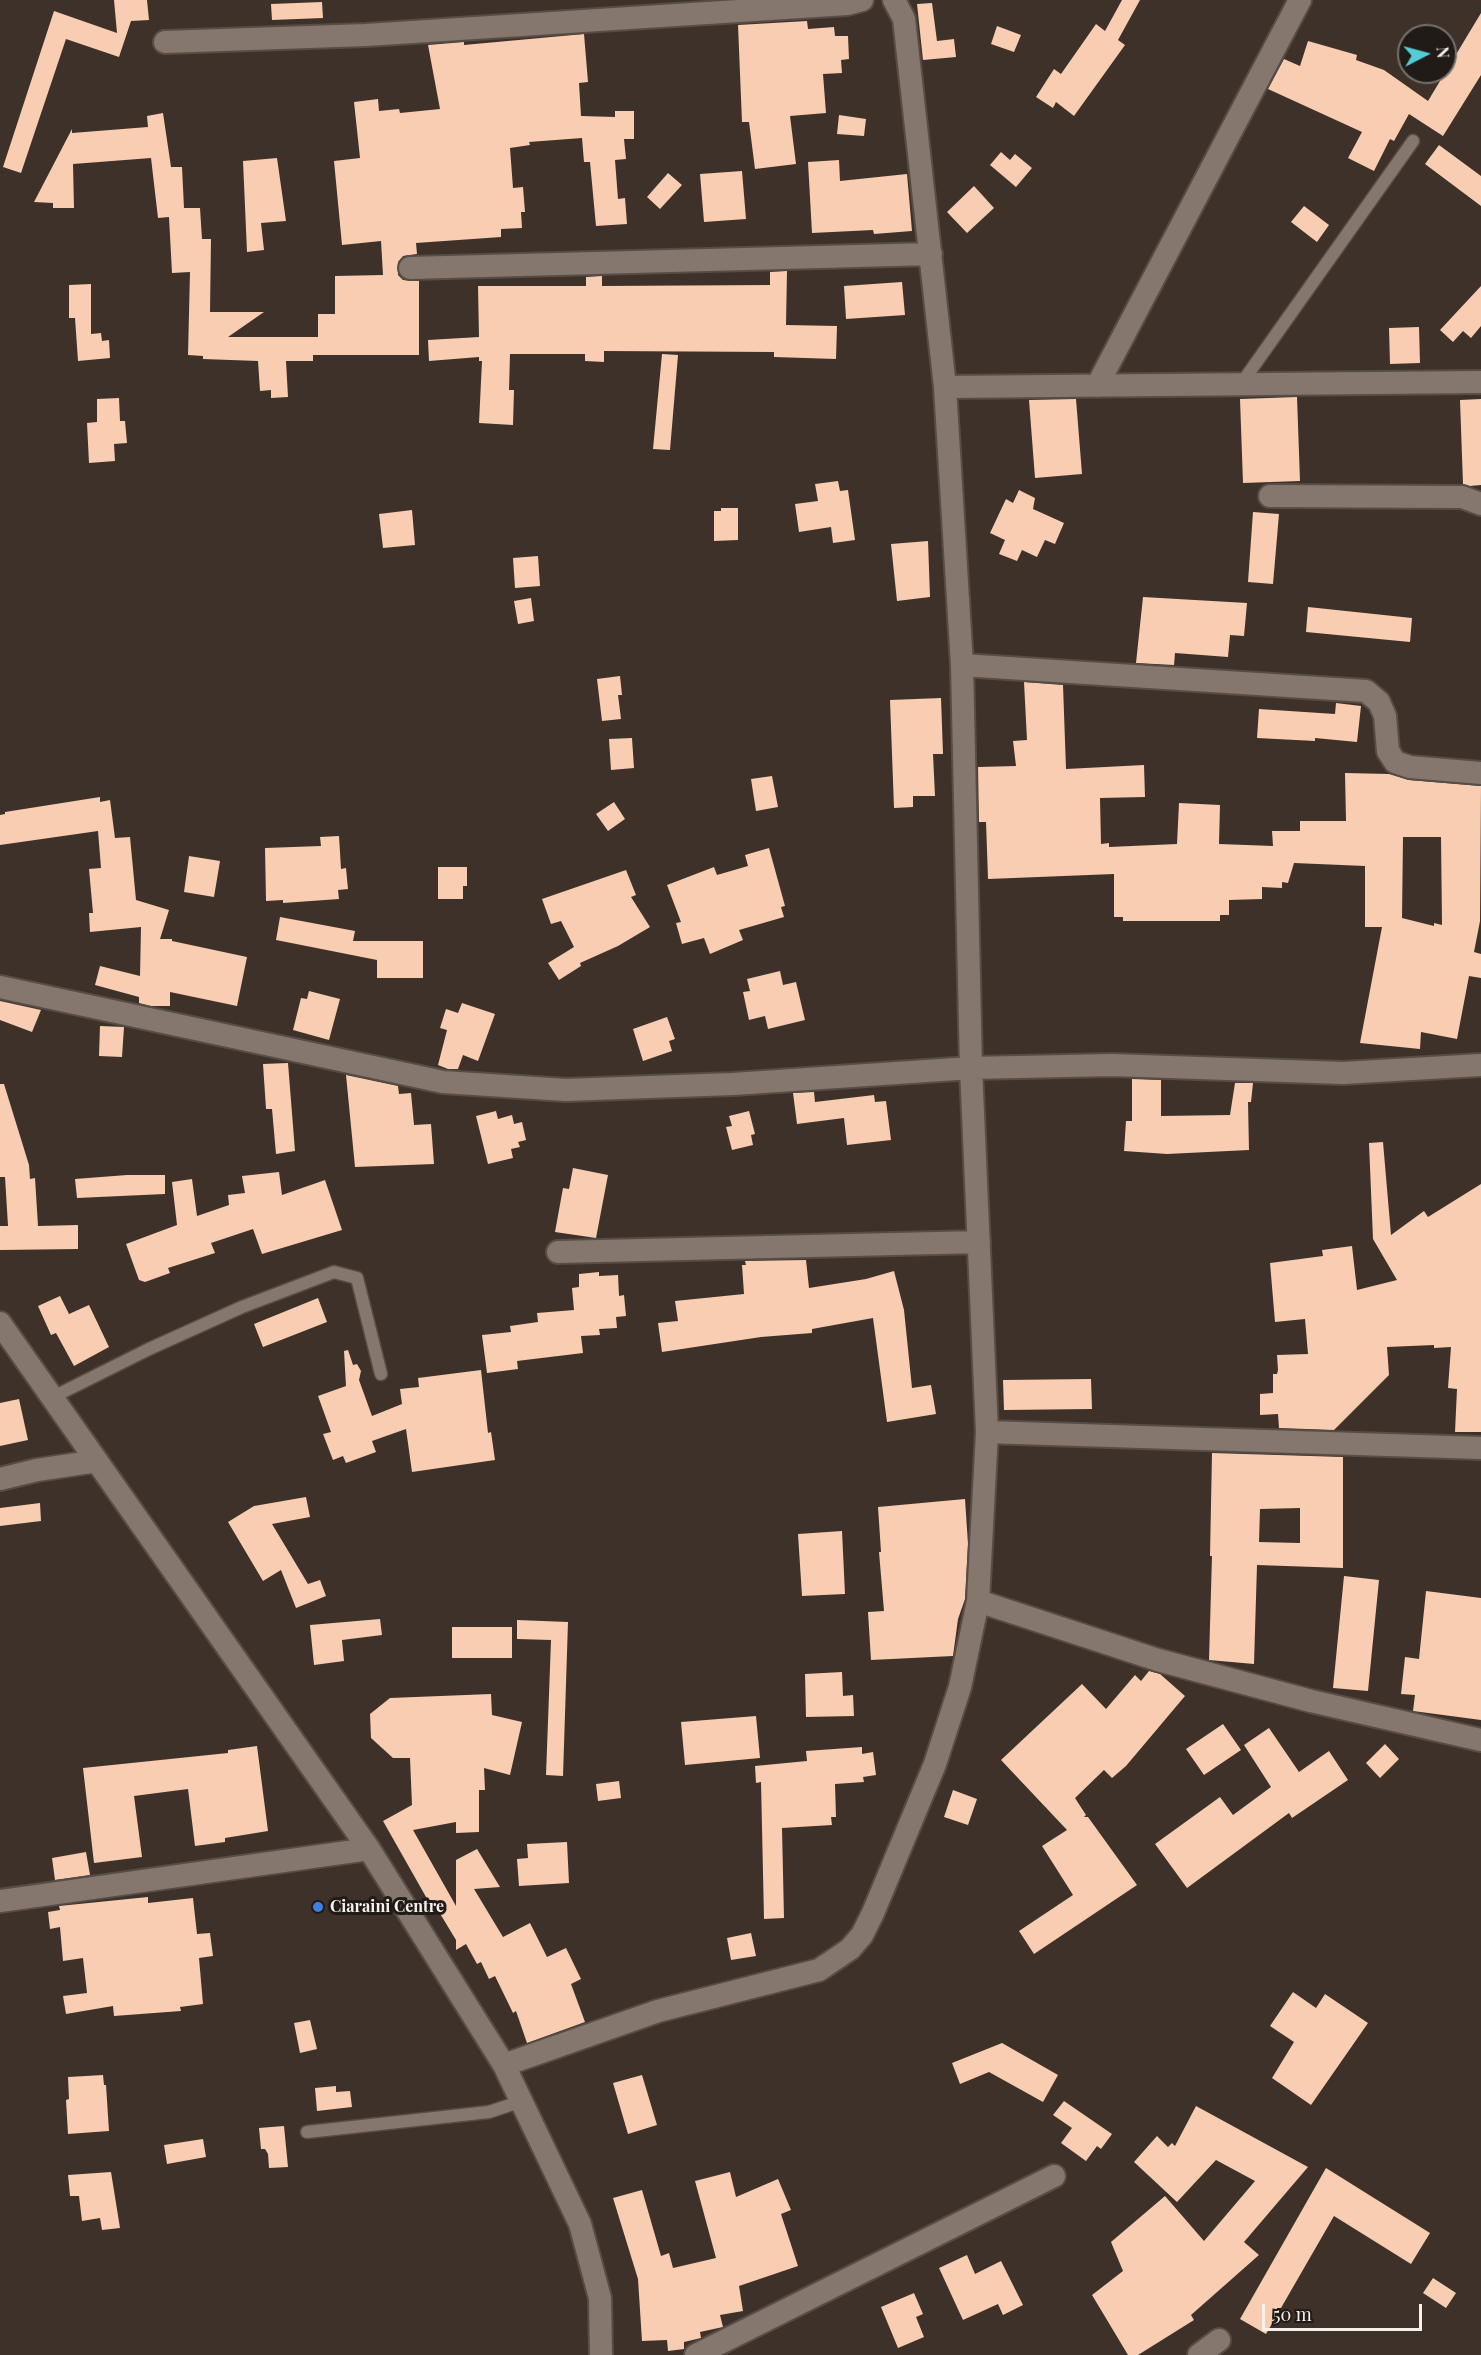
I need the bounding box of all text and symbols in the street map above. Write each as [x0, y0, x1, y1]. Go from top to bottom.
north arrow [1397, 24, 1457, 84]
text: N [1432, 45, 1454, 59]
place label: Ciaraini Centre [330, 1897, 444, 1917]
marker: Ciaraini Centre [311, 1900, 325, 1914]
scale bar [1265, 2292, 1426, 2330]
text: 50 m [1273, 2302, 1312, 2326]

